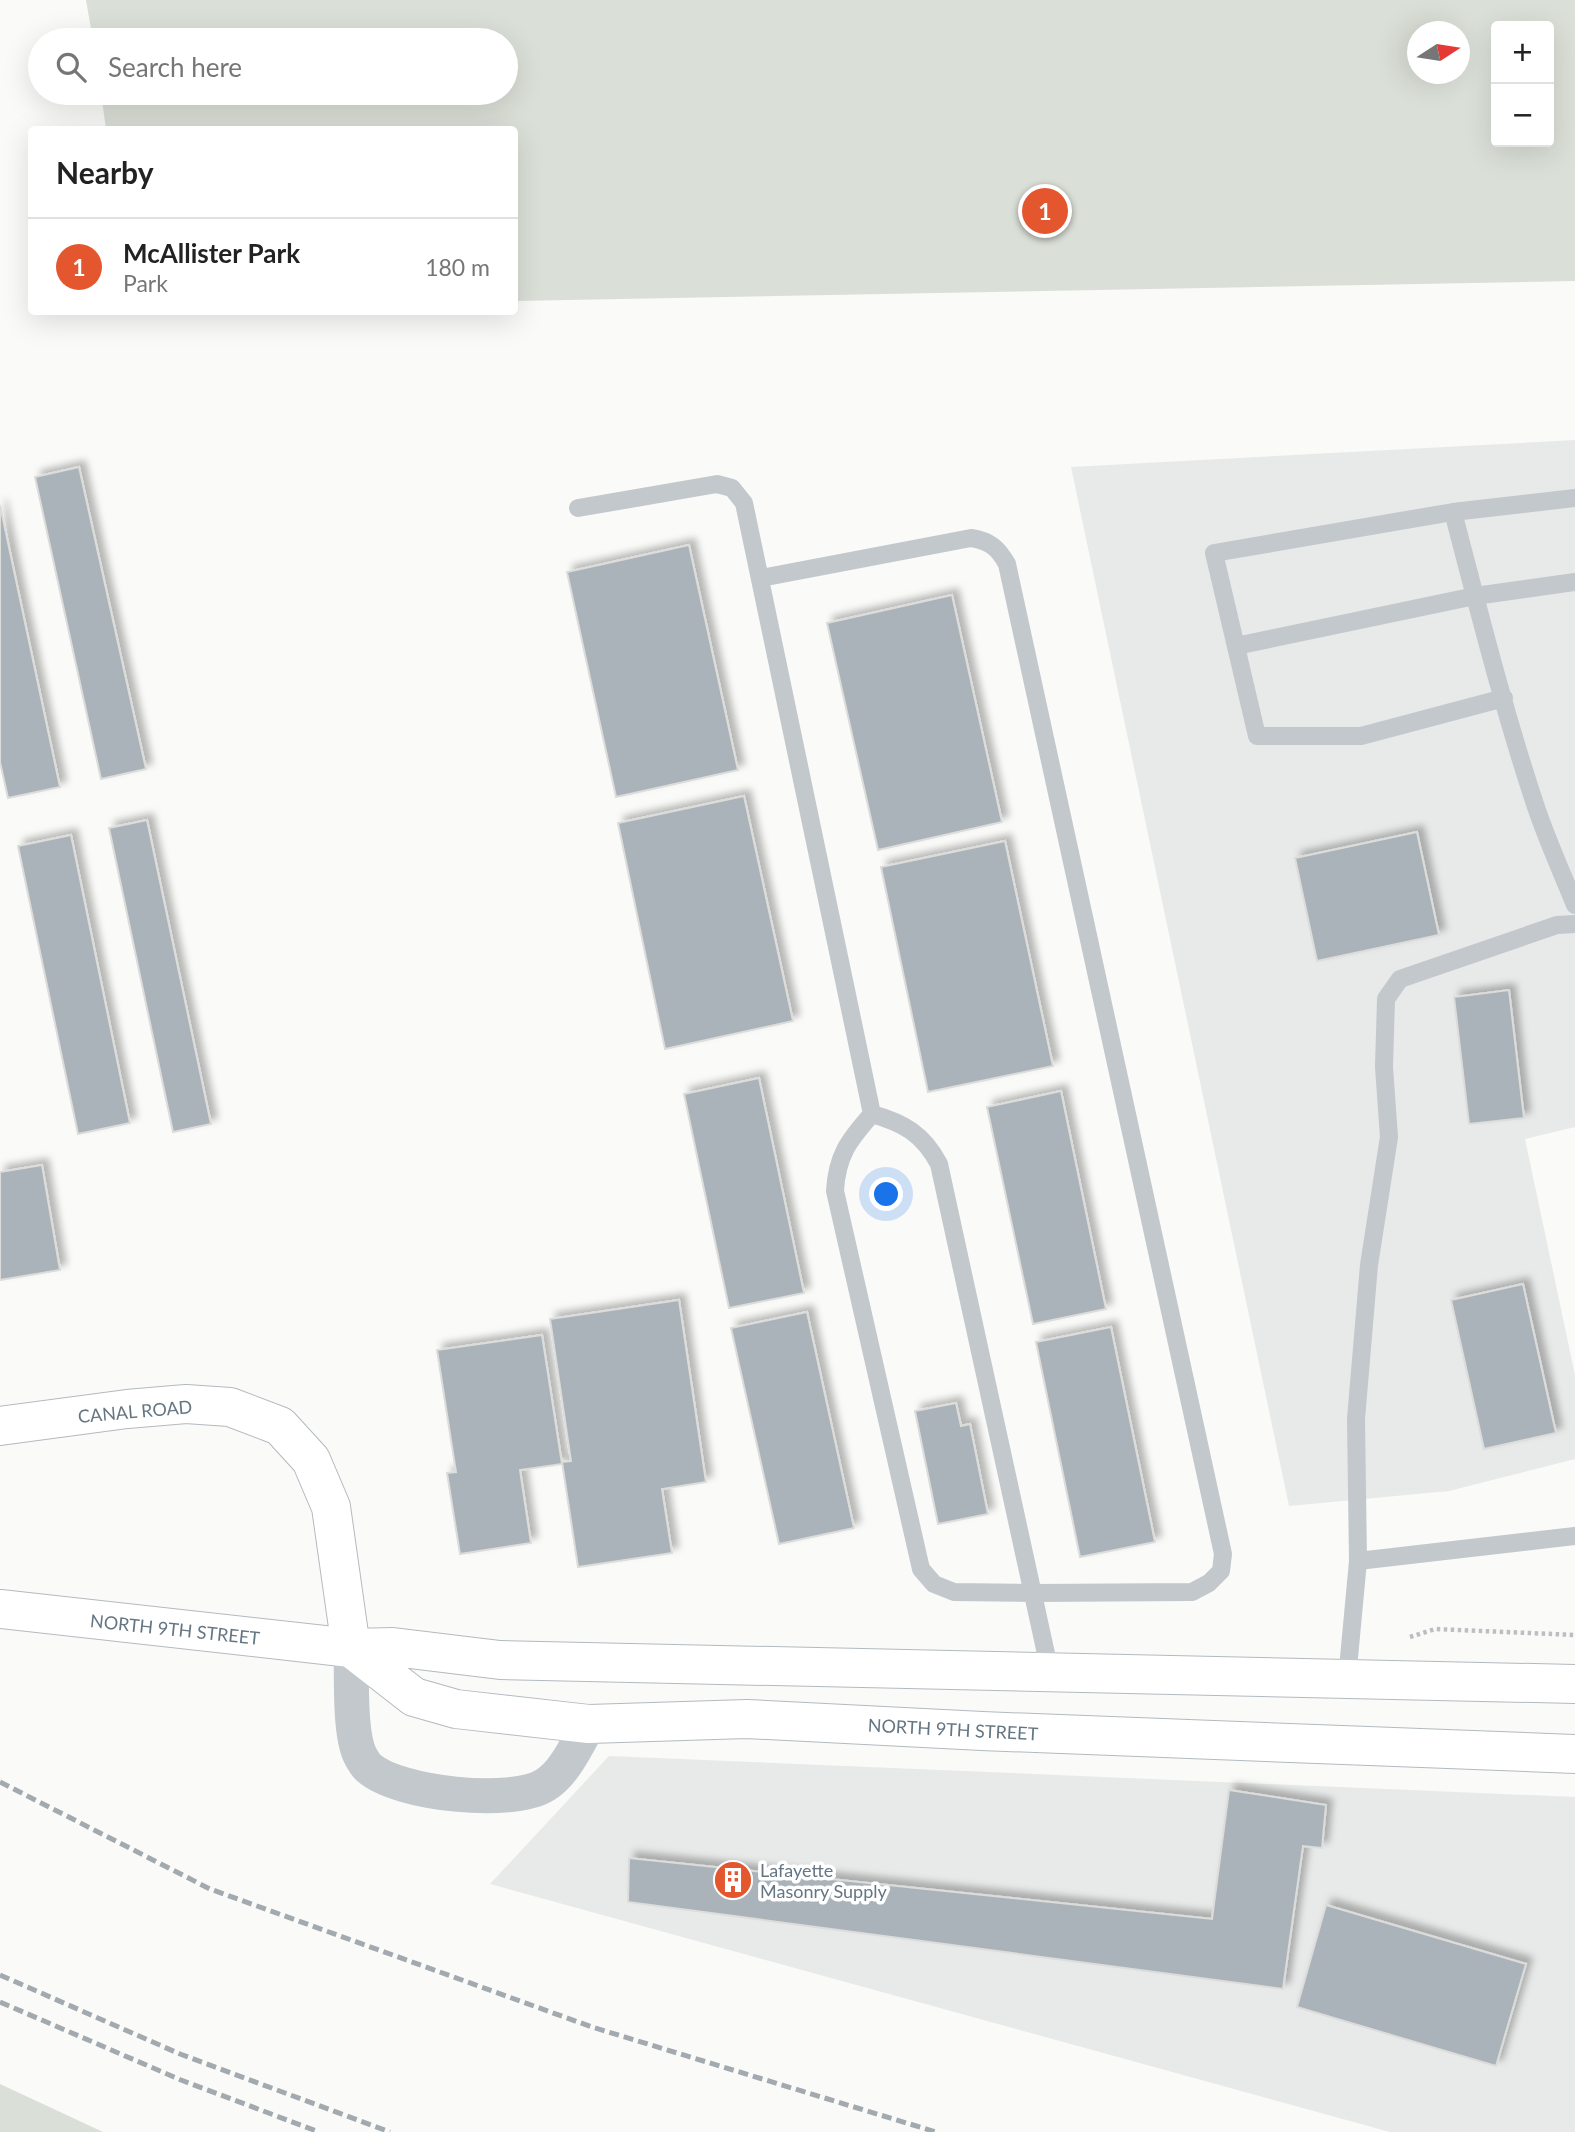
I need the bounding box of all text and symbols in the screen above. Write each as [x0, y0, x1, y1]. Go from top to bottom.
north arrow [1407, 21, 1470, 84]
map controls [1491, 21, 1554, 147]
button: + [1491, 21, 1554, 84]
search box [28, 28, 518, 105]
icon: search [52, 48, 90, 86]
text: Search here [108, 51, 242, 83]
button: − [1491, 84, 1554, 147]
text: Nearby [56, 154, 154, 190]
pin: 1 [1022, 185, 1068, 237]
text: McAllister Park [123, 237, 300, 269]
text: 1 [72, 253, 86, 281]
text: 180 m [425, 253, 490, 281]
text: Park [123, 269, 168, 297]
your location [869, 1177, 903, 1211]
street label: CANAL ROAD [77, 1395, 193, 1427]
street label: NORTH 9TH STREET [89, 1609, 261, 1649]
street label: NORTH 9TH STREET [867, 1714, 1039, 1744]
building icon: Lafayette Masonry Supply [712, 1859, 754, 1901]
place label: Lafayette Masonry Supply [760, 1859, 887, 1902]

